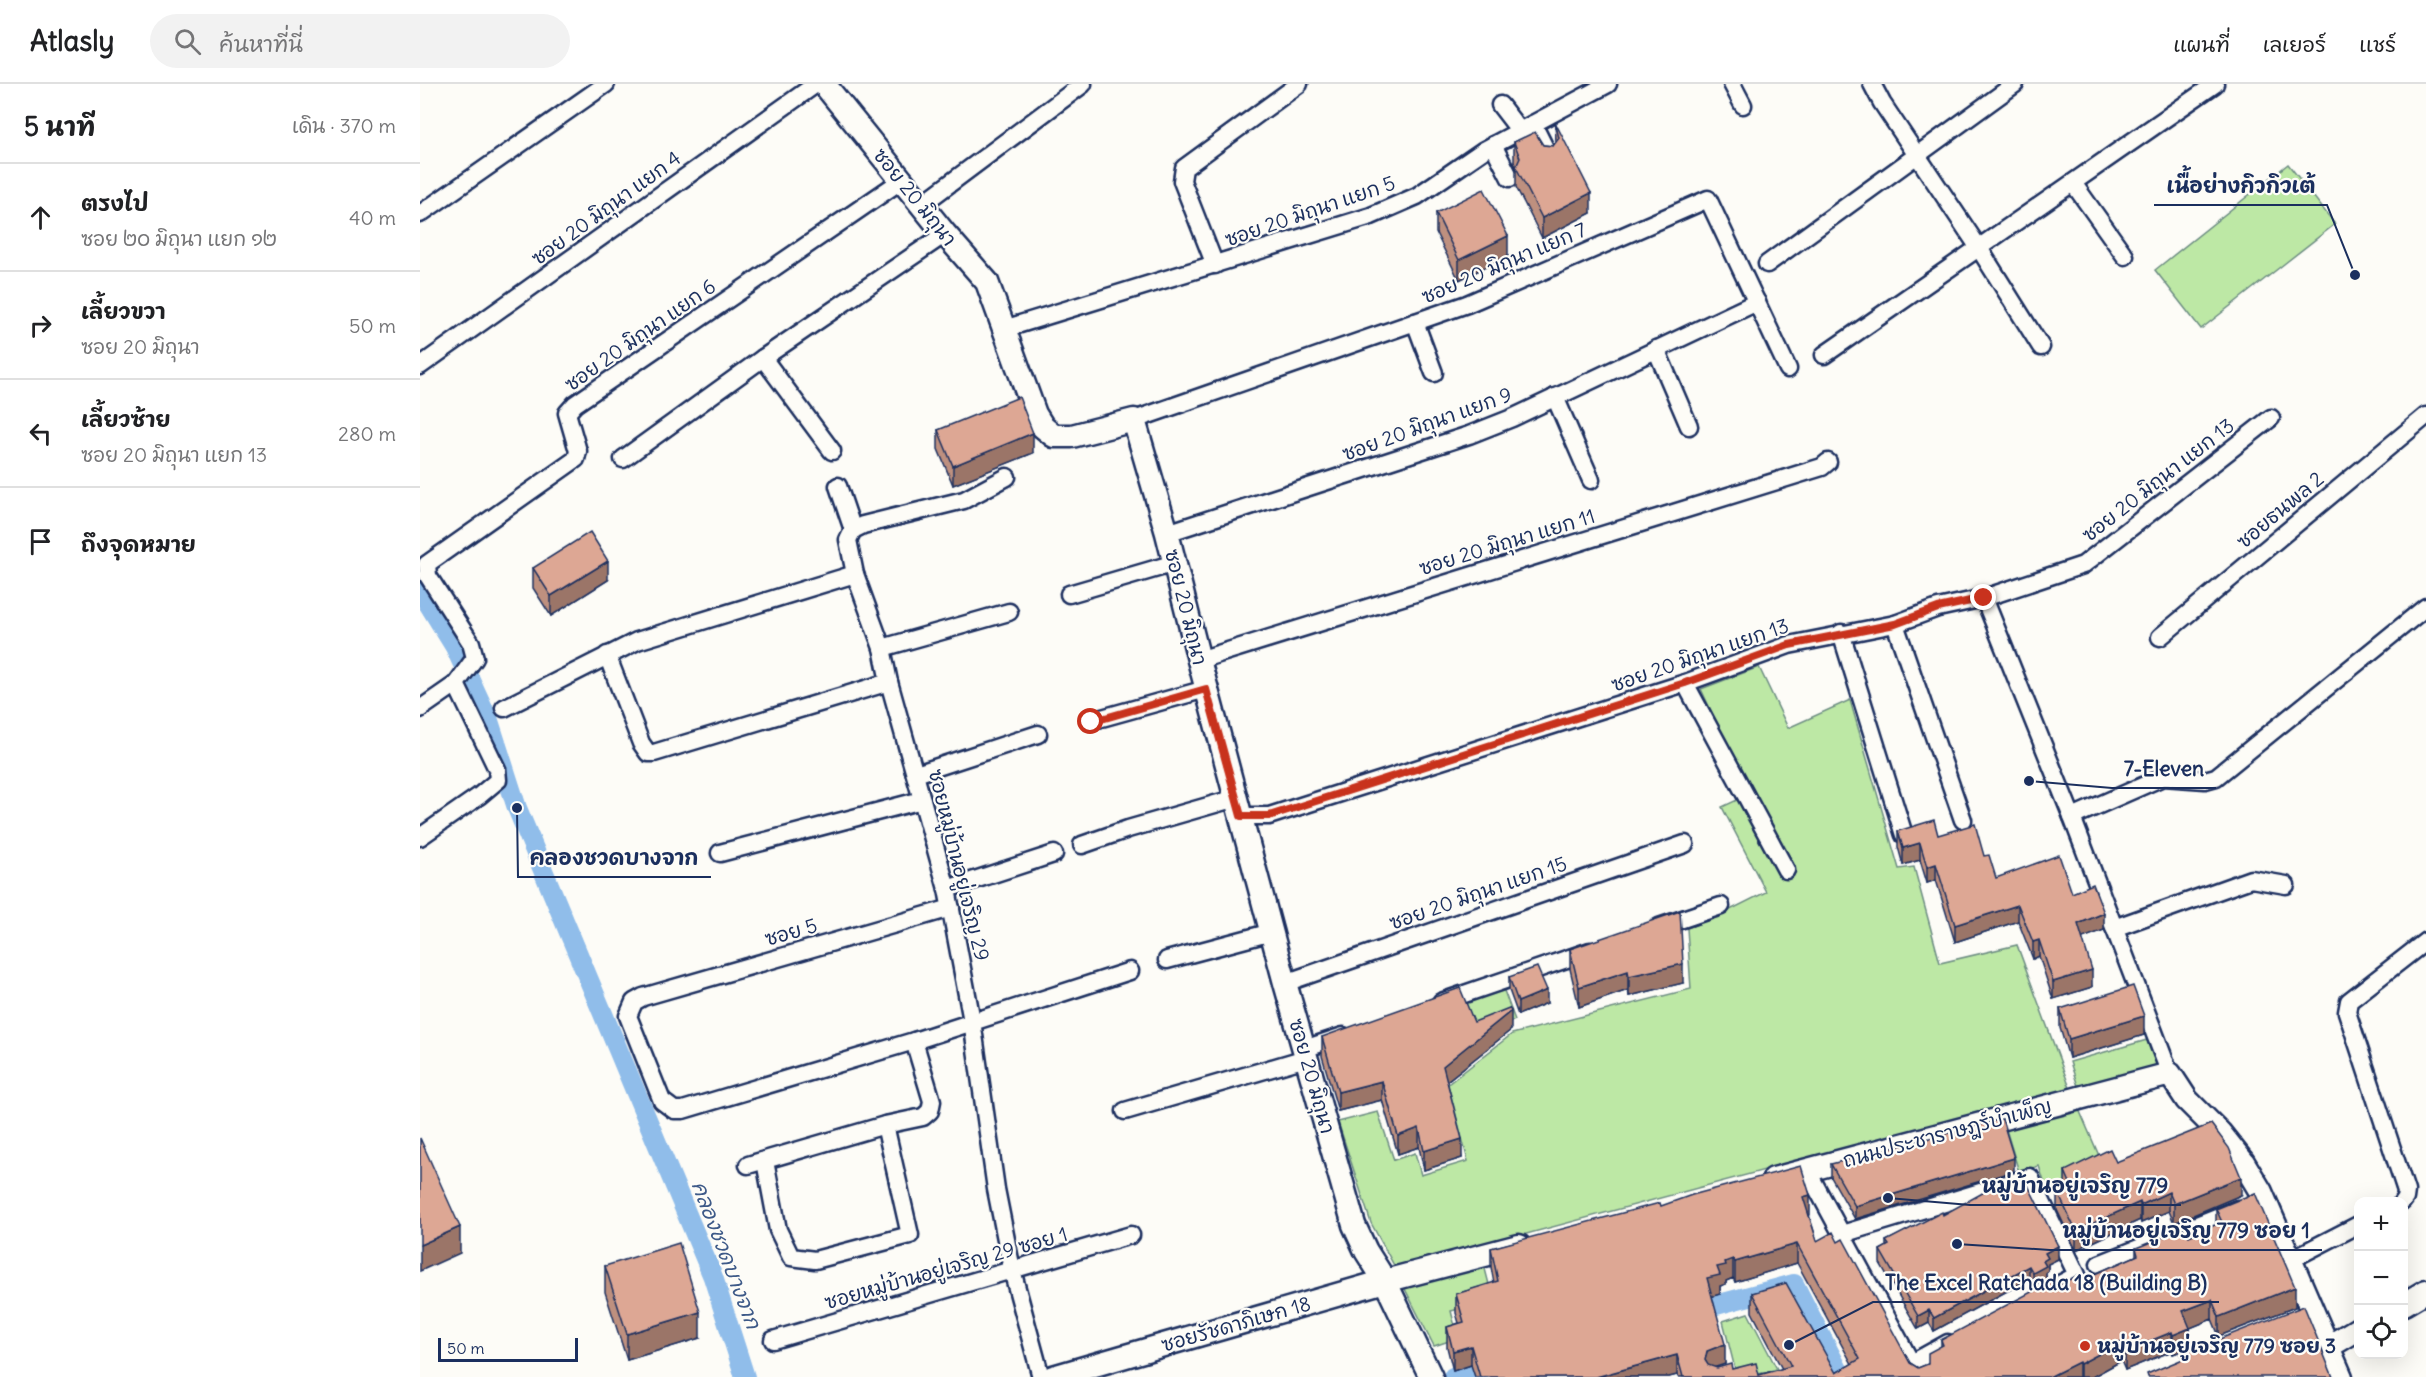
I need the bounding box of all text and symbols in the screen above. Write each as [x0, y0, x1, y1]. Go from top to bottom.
search box [150, 14, 570, 68]
text: Atlasly [30, 23, 114, 59]
icon: search [171, 25, 204, 58]
text: ค้นหาที่นี่ [219, 30, 303, 58]
text: แผนที่ [2173, 31, 2230, 58]
text: เลเยอร์ [2263, 31, 2326, 58]
text: แชร์ [2359, 31, 2396, 58]
text: 5 นาที [24, 110, 95, 143]
text: เดิน · 370 m [292, 113, 396, 138]
street label: ซอย 20 มิถุนา [865, 143, 962, 253]
street label: ซอย 20 มิถุนา แยก 4 [526, 145, 688, 273]
text: เนื้อย่างกิวกิวเต้ [2167, 165, 2316, 199]
callout: เนื้อย่างกิวกิวเต้ [2154, 166, 2327, 205]
street label: ซอย 20 มิถุนา แยก 5 [1221, 170, 1400, 255]
text: ตรงไป [81, 189, 149, 217]
icon: ahead [24, 201, 57, 234]
text: 40 m [349, 205, 396, 230]
street label: ซอย 20 มิถุนา แยก 7 [1418, 216, 1592, 312]
text: ซอย ๒๐ มิถุนา แยก ๑๒ [81, 226, 277, 251]
street label: ซอย 20 มิถุนา แยก 6 [559, 273, 722, 399]
text: เลี้ยวขวา [81, 297, 165, 325]
icon: right [24, 309, 57, 342]
text: 50 m [349, 313, 396, 338]
text: ซอย 20 มิถุนา [81, 334, 200, 359]
street label: ซอย 20 มิถุนา แยก 9 [1339, 381, 1516, 470]
text: เลี้ยวซ้าย [81, 405, 171, 433]
street label: ซอย 20 มิถุนา แยก 13 [2077, 412, 2241, 550]
icon: left [24, 417, 57, 450]
text: 280 m [338, 421, 396, 446]
text: ซอย 20 มิถุนา แยก 13 [81, 442, 267, 467]
street label: ซอยธนพล 2 [2231, 466, 2328, 553]
street label: ซอย 20 มิถุนา แยก 11 [1416, 503, 1599, 584]
icon: arrive [24, 525, 57, 558]
text: ถึงจุดหมาย [81, 530, 196, 558]
street label: ซอย 20 มิถุนา [1156, 546, 1213, 668]
route end [1970, 584, 1996, 610]
street label: ซอย 20 มิถุนา แยก 13 [1608, 612, 1793, 700]
route start [1077, 708, 1103, 734]
callout: 7-Eleven [2112, 749, 2216, 788]
text: 7-Eleven [2124, 755, 2204, 782]
street label: ซอยหมู่บ้านอยู่เจริญ 29 [920, 766, 995, 964]
callout: คลองชวดบางจาก [518, 838, 711, 877]
text: คลองชวดบางจาก [530, 844, 698, 871]
street label: ซอย 20 มิถุนา แยก 15 [1386, 850, 1571, 938]
street label: ซอย 5 [762, 912, 820, 951]
street label: ซอย 20 มิถุนา [1280, 1015, 1341, 1137]
street label: ถนนประชาราษฎร์บำเพ็ญ [1840, 1093, 2055, 1174]
callout: หมู่บ้านอยู่เจริญ 779 [1970, 1166, 2181, 1205]
text: หมู่บ้านอยู่เจริญ 779 [1982, 1171, 2168, 1201]
water label: คลองชวดบางจาก [686, 1177, 768, 1334]
map controls [2354, 1197, 2408, 1359]
button: + [2354, 1197, 2408, 1251]
callout: หมู่บ้านอยู่เจริญ 779 ซอย 1 [2050, 1211, 2322, 1250]
text: หมู่บ้านอยู่เจริญ 779 ซอย 1 [2062, 1216, 2310, 1246]
street label: ซอยหมู่บ้านอยู่เจริญ 29 ซอย 1 [822, 1221, 1071, 1318]
button: − [2354, 1251, 2408, 1305]
callout: The Excel Ratchada 18 (Building B) [1873, 1263, 2219, 1302]
text: The Excel Ratchada 18 (Building B) [1885, 1269, 2207, 1296]
street label: ซอยรัชดาภิเษก 18 [1158, 1290, 1314, 1357]
button: locate [2354, 1305, 2408, 1359]
place label: หมู่บ้านอยู่เจริญ 779 ซอย 3 [2097, 1333, 2336, 1361]
scale bar [438, 1335, 578, 1362]
text: 50 m [447, 1338, 485, 1358]
marker: หมู่บ้านอยู่เจริญ 779 ซอย 3 [2078, 1339, 2092, 1353]

